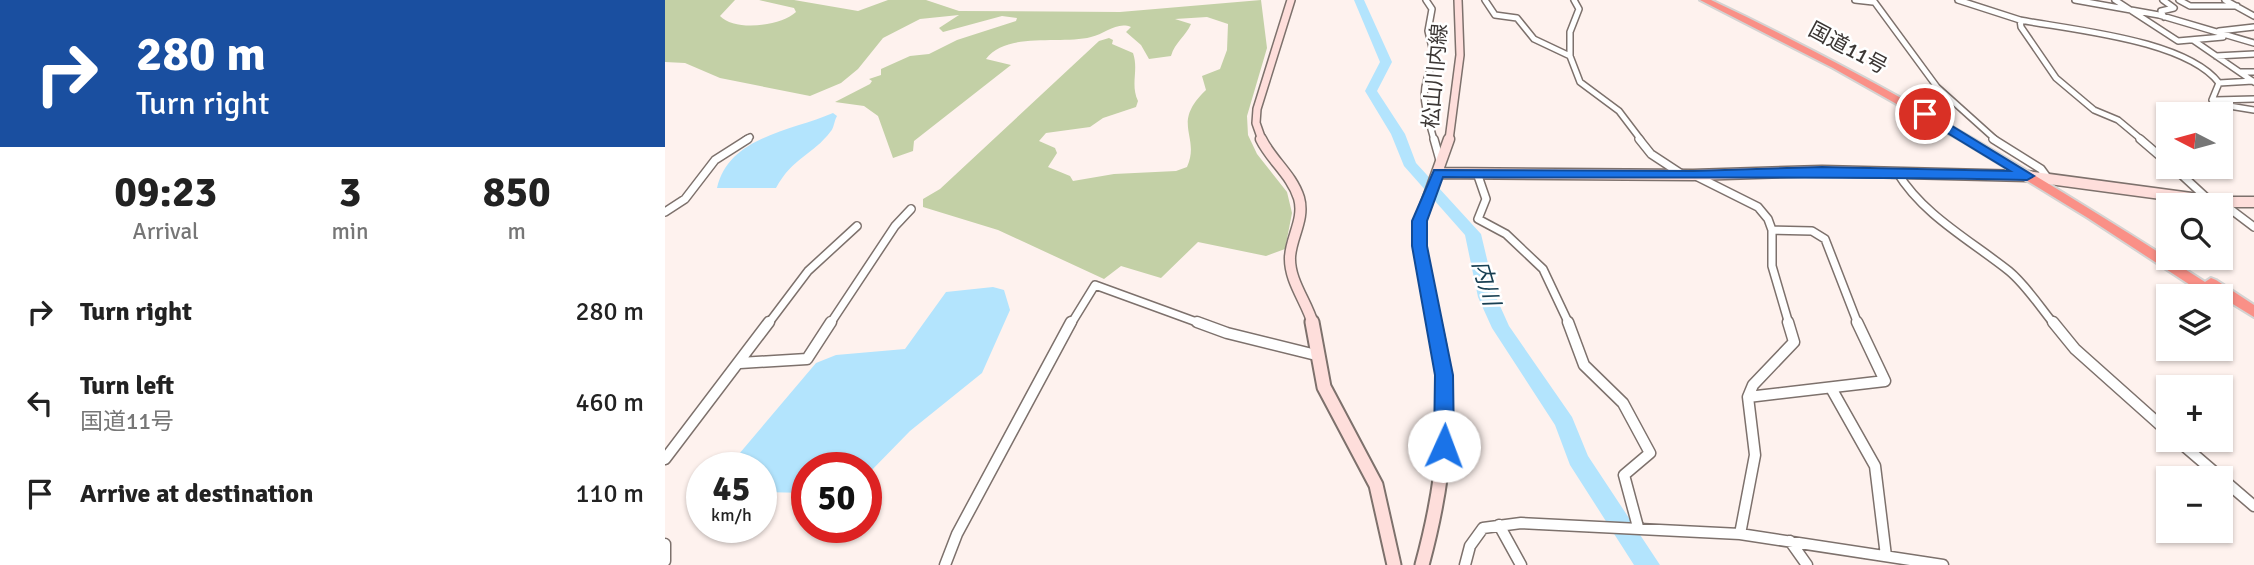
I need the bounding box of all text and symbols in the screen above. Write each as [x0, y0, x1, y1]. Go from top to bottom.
street label: 国道11号 [1804, 16, 1892, 80]
street label: 松山川内線 [1417, 23, 1453, 129]
text: 280 m [136, 24, 266, 84]
icon: right [21, 28, 112, 119]
text: Turn right [136, 84, 269, 123]
pin [1895, 84, 1955, 144]
icon: arrive [1906, 95, 1944, 133]
north arrow [2156, 102, 2233, 178]
map controls [2156, 102, 2233, 543]
text: 09:23 [114, 167, 217, 218]
text: 3 [339, 167, 361, 218]
text: 850 [483, 167, 551, 218]
button: search [2156, 193, 2233, 270]
text: Arrival [133, 217, 199, 246]
text: min [331, 217, 369, 246]
text: m [508, 217, 526, 246]
water label: 内川 [1466, 257, 1507, 312]
button: layers [2156, 284, 2233, 361]
icon: right [21, 293, 59, 331]
text: Turn right [80, 296, 192, 328]
text: 280 m [575, 296, 644, 328]
text: Turn left [80, 370, 174, 402]
button: + [2156, 375, 2233, 452]
icon: left [21, 384, 59, 422]
text: 460 m [575, 387, 644, 419]
text: 国道11号 [80, 407, 174, 436]
position arrow [1407, 409, 1481, 483]
speed limit sign: 50 [791, 452, 882, 543]
button: − [2156, 466, 2233, 543]
text: 45 [713, 467, 750, 510]
icon: arrive [21, 475, 59, 513]
text: Arrive at destination [80, 478, 313, 510]
text: 110 m [575, 478, 644, 510]
text: km/h [711, 504, 752, 526]

